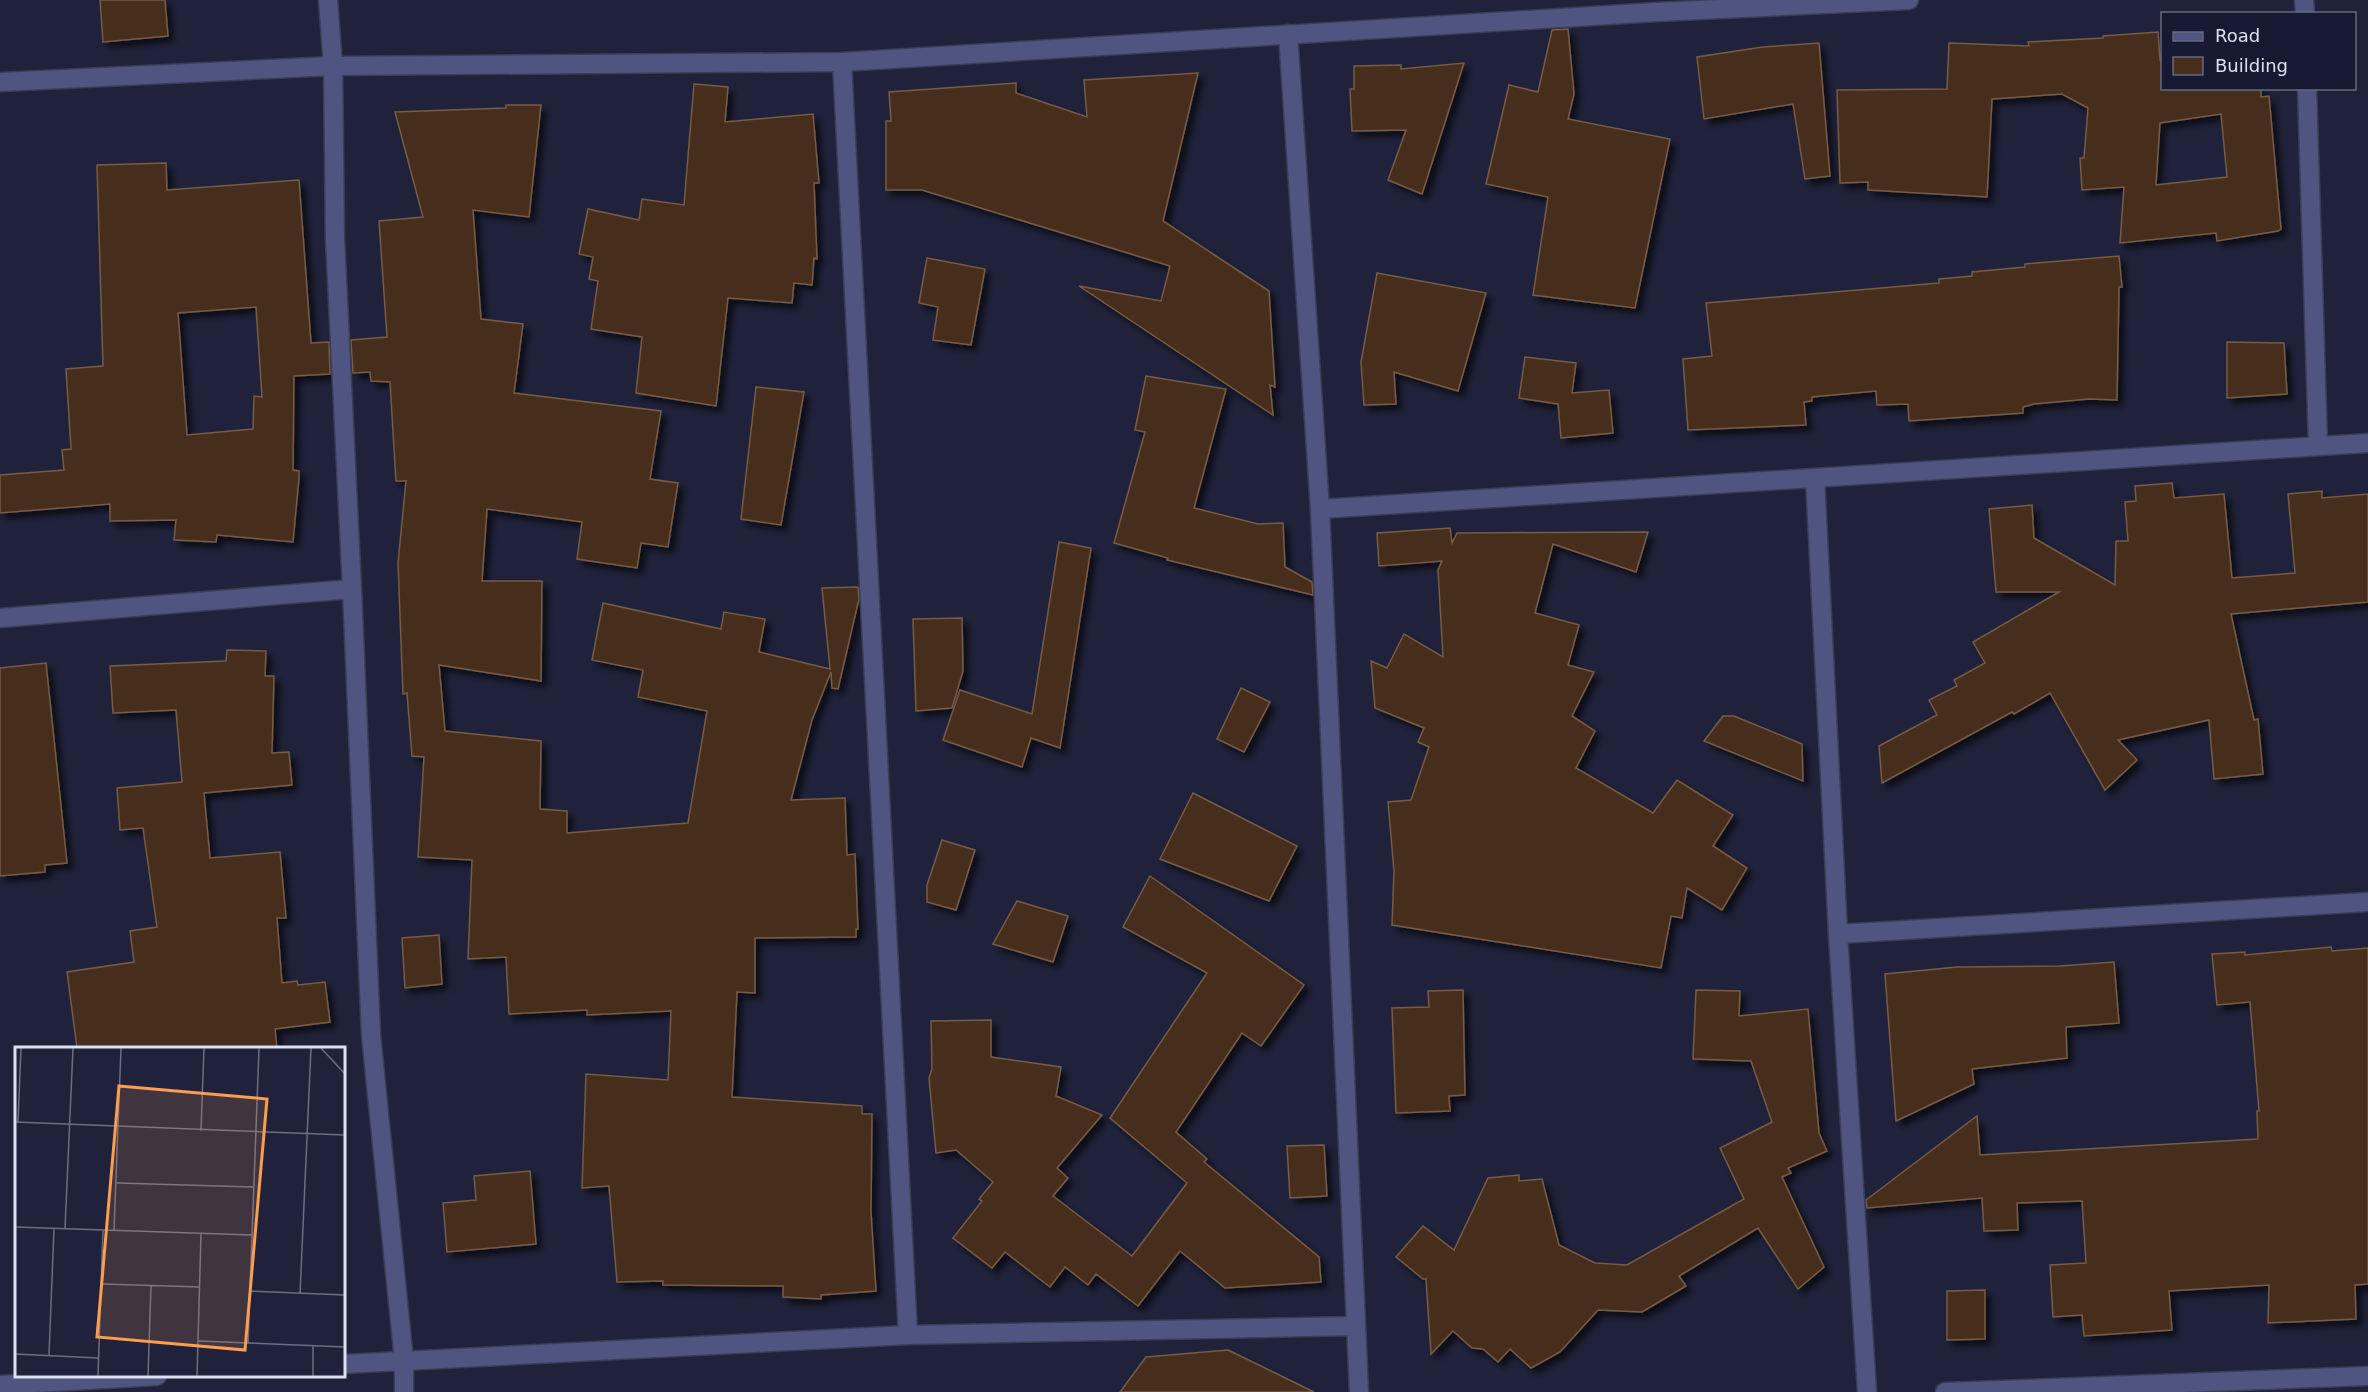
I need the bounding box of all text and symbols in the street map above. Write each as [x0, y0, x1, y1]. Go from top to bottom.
legend [2161, 12, 2356, 90]
text: Road [2215, 25, 2260, 46]
text: Building [2215, 55, 2288, 76]
inset map [15, 1047, 345, 1377]

